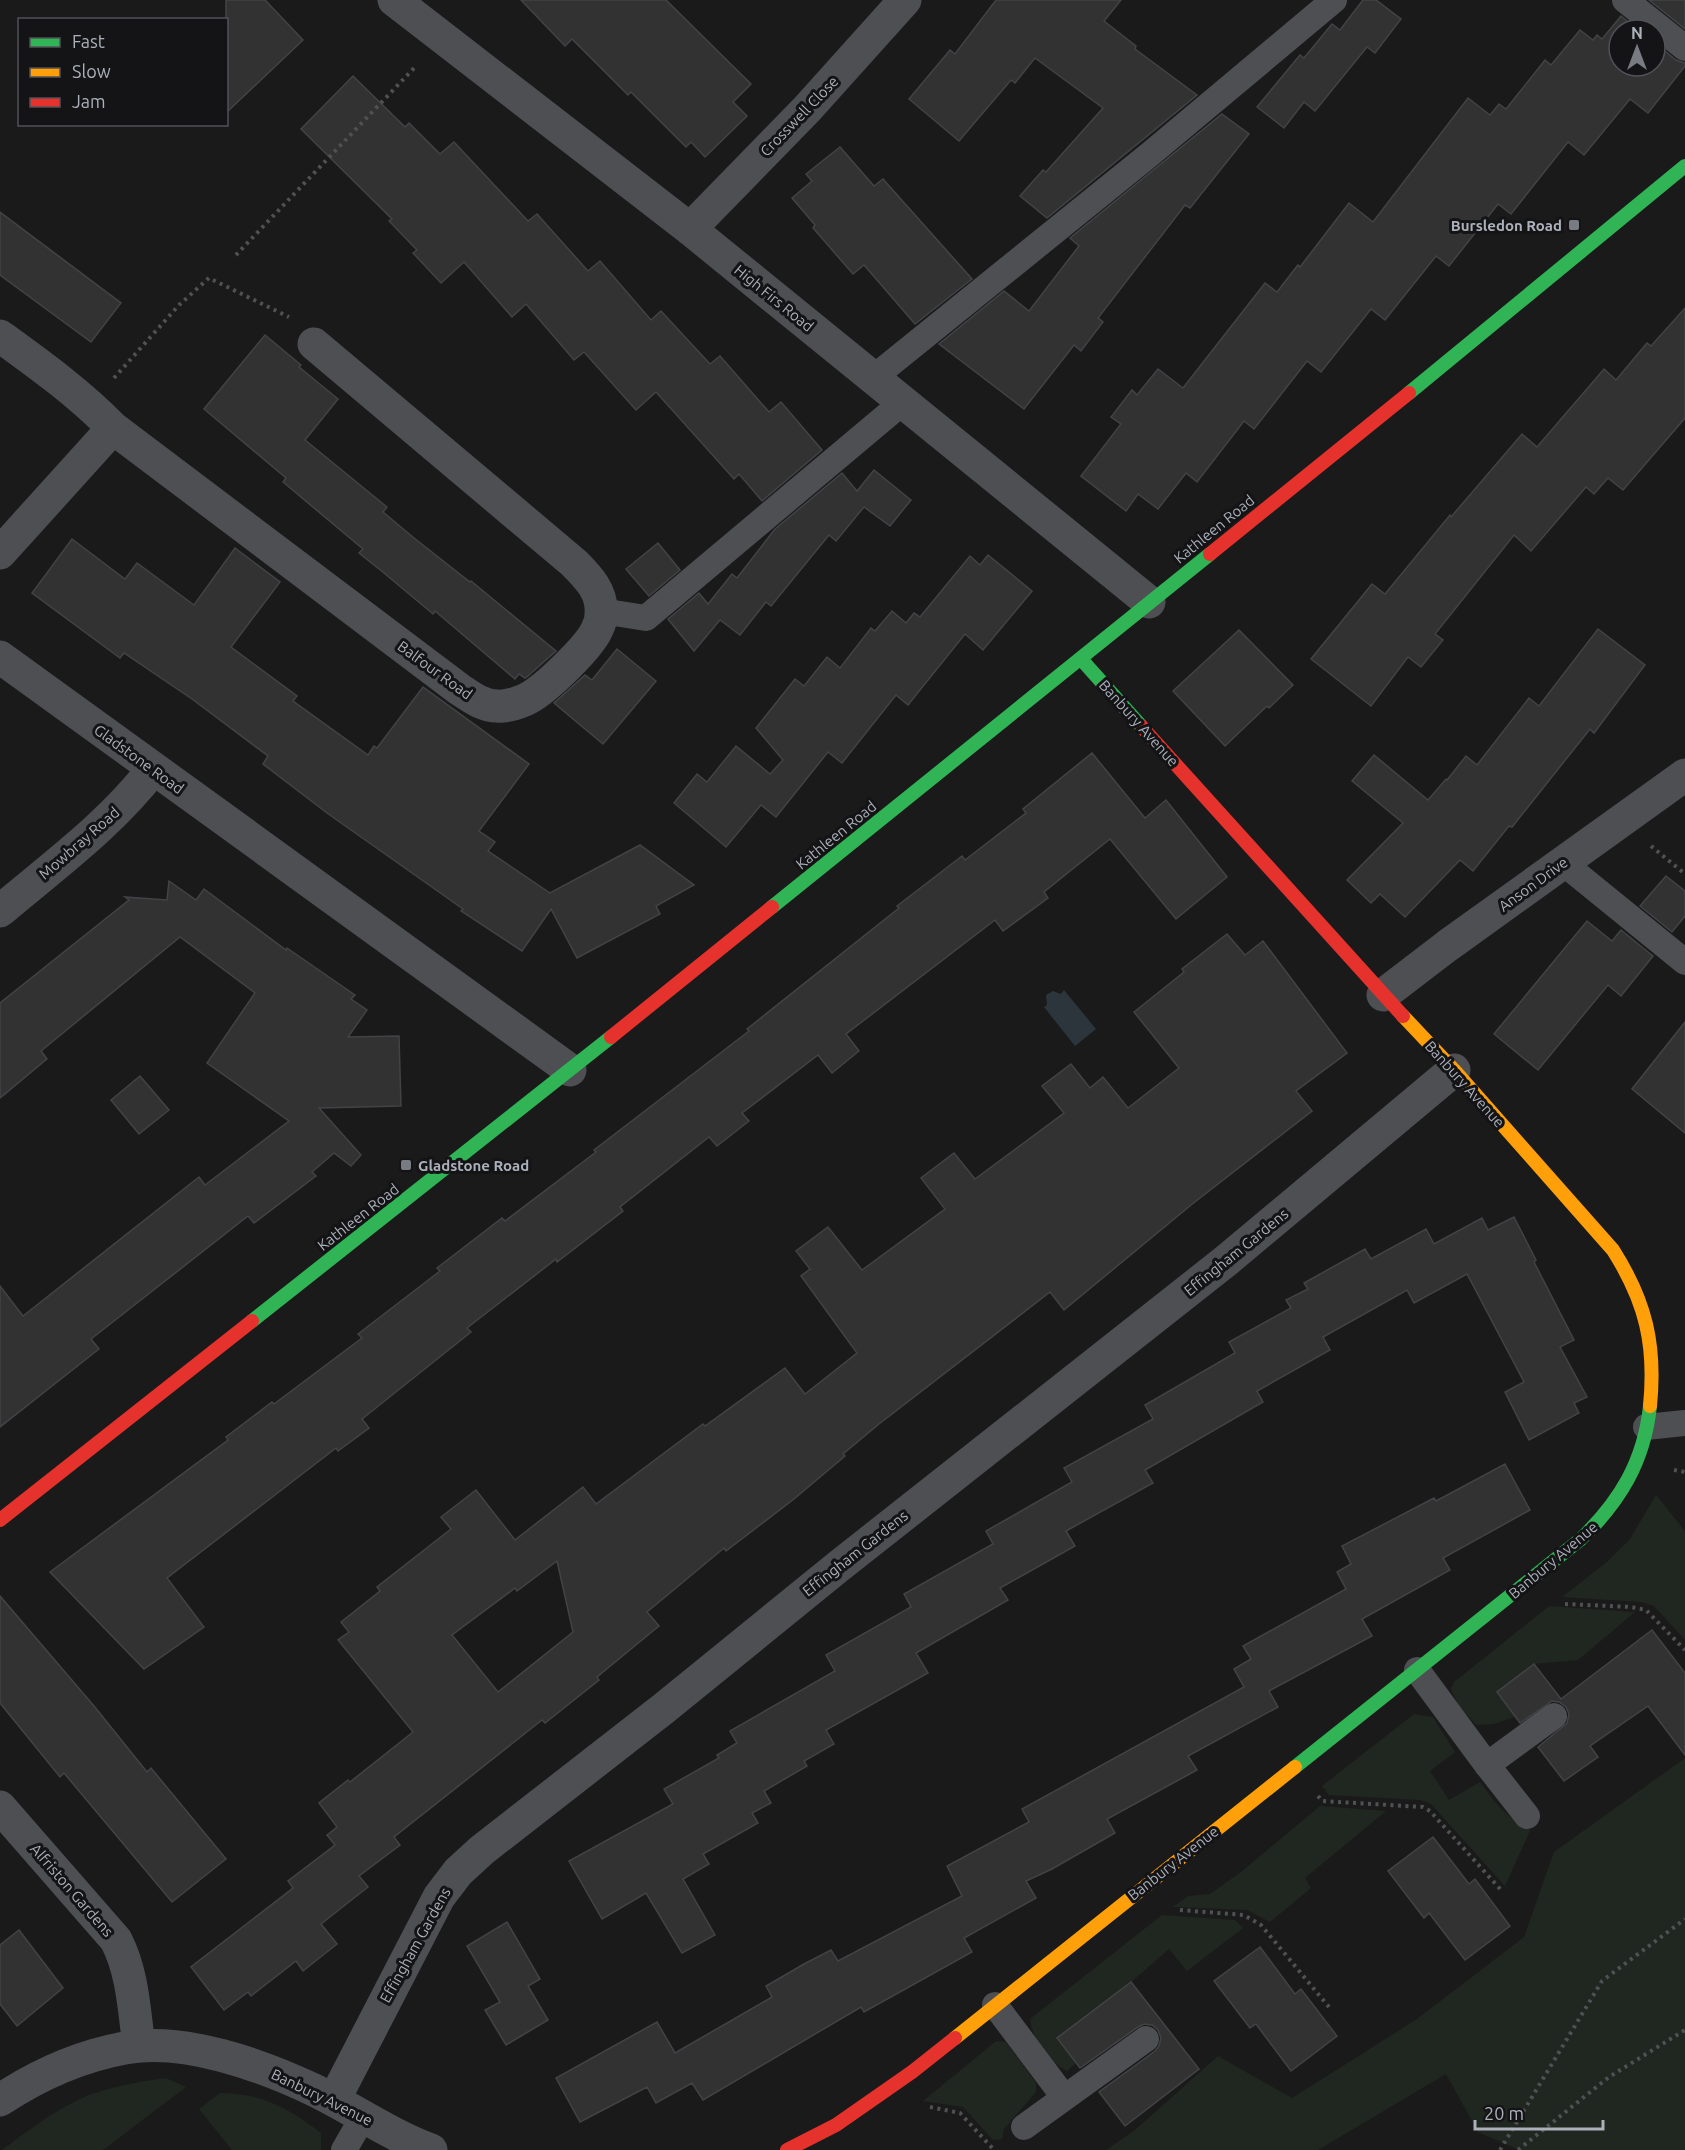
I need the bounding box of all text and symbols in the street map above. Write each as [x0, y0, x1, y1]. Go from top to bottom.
legend [18, 18, 228, 126]
north arrow [1607, 18, 1667, 78]
text: N [1631, 24, 1643, 42]
text: Fast [72, 31, 105, 51]
text: Slow [72, 61, 111, 81]
street label: Crosswell Close [757, 72, 841, 160]
text: Jam [72, 91, 106, 111]
place label: Bursledon Road [1451, 217, 1562, 234]
marker: Bursledon Road [1567, 218, 1581, 232]
street label: High Firs Road [731, 261, 817, 335]
street label: Kathleen Road [1170, 491, 1258, 567]
street label: Balfour Road [394, 637, 476, 703]
street label: Banbury Avenue [1096, 676, 1182, 770]
street label: Gladstone Road [91, 721, 187, 797]
street label: Kathleen Road [792, 797, 880, 873]
street label: Mowbray Road [35, 804, 123, 882]
street label: Anson Drive [1495, 853, 1571, 915]
street label: Banbury Avenue [1422, 1037, 1508, 1131]
place label: Gladstone Road [418, 1157, 529, 1174]
marker: Gladstone Road [399, 1158, 413, 1172]
street label: Kathleen Road [314, 1180, 402, 1254]
street label: Effingham Gardens [1181, 1205, 1291, 1299]
street label: Effingham Gardens [799, 1507, 911, 1599]
street label: Banbury Avenue [1505, 1518, 1601, 1602]
street label: Banbury Avenue [1124, 1822, 1222, 1904]
street label: Alfriston Gardens [27, 1840, 117, 1940]
street label: Effingham Gardens [376, 1885, 454, 2005]
street label: Banbury Avenue [269, 2065, 375, 2129]
scale bar [1475, 2093, 1602, 2131]
text: 20 m [1484, 2103, 1524, 2123]

